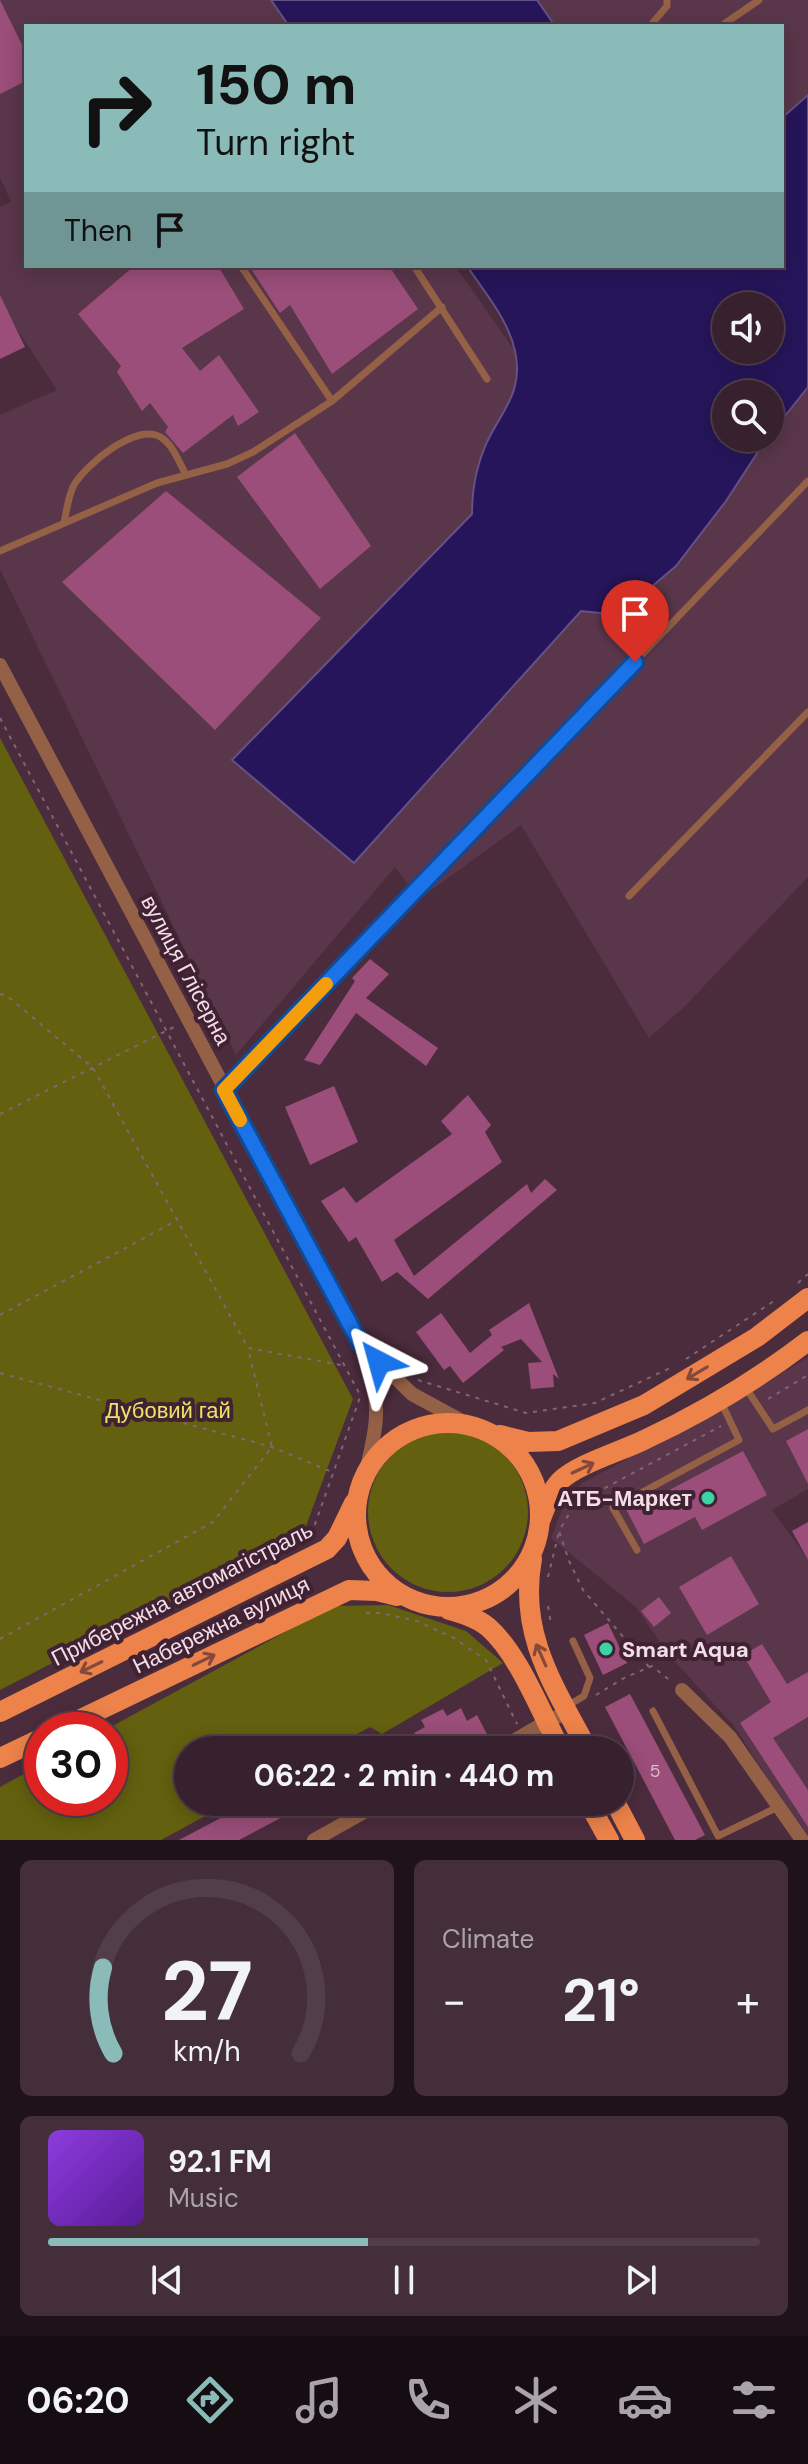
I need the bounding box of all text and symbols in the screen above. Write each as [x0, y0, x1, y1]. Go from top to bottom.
text: 150 m [196, 48, 357, 121]
icon: right [64, 56, 168, 160]
text: Turn right [196, 119, 355, 166]
icon: arrive [148, 208, 192, 252]
text: Then [64, 211, 132, 250]
map controls [712, 292, 784, 452]
button: sound [712, 292, 784, 364]
button: search [712, 380, 784, 452]
pin [601, 580, 669, 662]
icon: arrive [613, 592, 657, 636]
street label: вулиця Глісерна [134, 890, 238, 1051]
position arrow [337, 1320, 421, 1404]
one-way arrow [686, 1365, 709, 1381]
park label: Дубовий гай [105, 1396, 231, 1425]
one-way arrow [571, 1460, 595, 1475]
place label: АТБ-Маркет [557, 1484, 692, 1513]
marker: АТБ-Маркет [699, 1489, 717, 1507]
street label: Прибережна автомагістраль [46, 1515, 318, 1673]
street label: Набережна вулиця [128, 1570, 314, 1680]
place label: Smart Aqua [622, 1635, 749, 1664]
marker: Smart Aqua [597, 1640, 615, 1658]
one-way arrow [533, 1643, 548, 1667]
one-way arrow [192, 1652, 216, 1667]
one-way arrow [79, 1660, 103, 1675]
speed limit sign: 30 [24, 1712, 128, 1816]
text: 06:22 · 2 min · 440 m [254, 1756, 554, 1795]
house number: 5 [650, 1759, 660, 1783]
text: Climate [442, 1922, 534, 1956]
text: 27 [161, 1937, 253, 2046]
text: 21° [562, 1961, 640, 2040]
text: − [442, 1972, 466, 2030]
text: + [736, 1972, 760, 2030]
text: km/h [173, 2033, 241, 2070]
text: 92.1 FM [168, 2142, 272, 2181]
text: Music [168, 2181, 239, 2215]
icon: previous [145, 2258, 189, 2302]
icon: pause [382, 2258, 426, 2302]
icon: next [619, 2258, 663, 2302]
icon: directions [182, 2372, 238, 2428]
icon: music [291, 2372, 347, 2428]
icon: phone [400, 2372, 456, 2428]
icon: climate [508, 2372, 564, 2428]
icon: car [617, 2372, 673, 2428]
icon: filters [726, 2372, 782, 2428]
text: 06:20 [26, 2377, 130, 2424]

